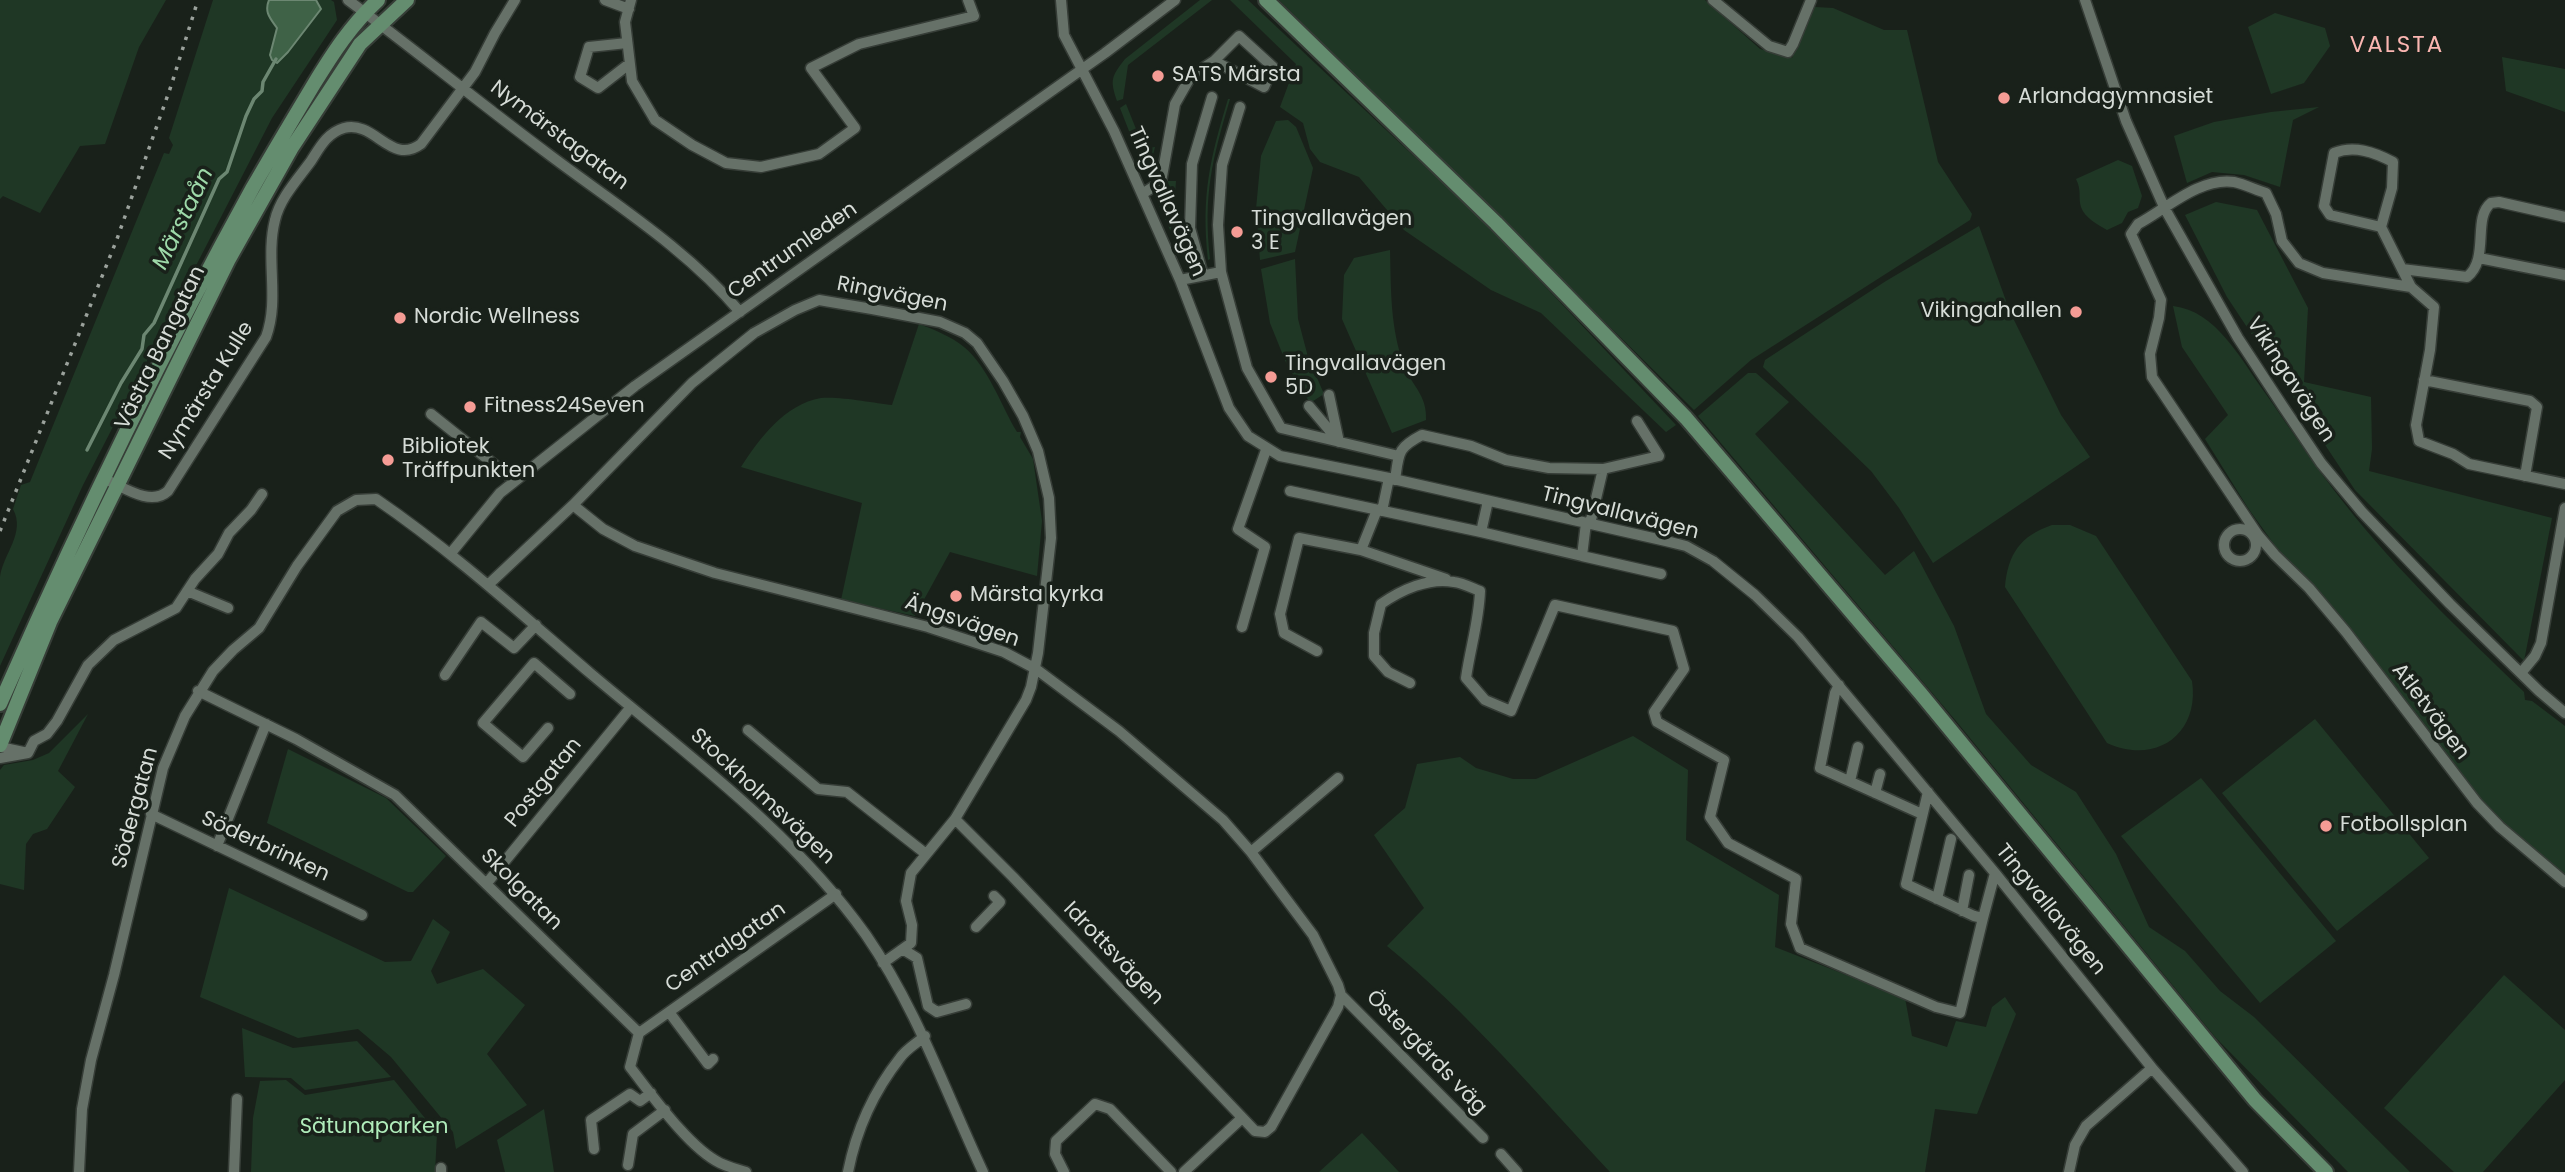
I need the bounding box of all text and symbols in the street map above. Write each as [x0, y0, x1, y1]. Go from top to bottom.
district label: VALSTA [2351, 32, 2443, 60]
place label: SATS Märsta [1172, 63, 1301, 89]
marker: SATS Märsta [1150, 68, 1166, 84]
street label: Nymärstagatan [485, 76, 633, 196]
place label: Arlandagymnasiet [2018, 85, 2213, 111]
marker: Arlandagymnasiet [1996, 90, 2012, 106]
street label: Tingvallavägen [1122, 123, 1210, 281]
water label: Märstaån [147, 163, 221, 275]
street label: Centrumleden [723, 197, 863, 305]
place label: Tingvallavägen 3 E [1251, 207, 1412, 257]
marker: Tingvallavägen 3 E [1229, 224, 1245, 240]
street label: Västra Bangatan [110, 262, 212, 434]
street label: Ringvägen [835, 272, 949, 318]
place label: Vikingahallen [1920, 299, 2062, 325]
marker: Vikingahallen [2068, 304, 2084, 320]
place label: Nordic Wellness [414, 305, 580, 331]
marker: Nordic Wellness [392, 310, 408, 326]
street label: Vikingavägen [2240, 313, 2340, 447]
street label: Nymärsta Kulle [154, 317, 260, 465]
place label: Tingvallavägen 5D [1285, 352, 1446, 402]
marker: Tingvallavägen 5D [1263, 369, 1279, 385]
place label: Fitness24Seven [484, 394, 645, 420]
marker: Fitness24Seven [462, 399, 478, 415]
place label: Bibliotek Träffpunkten [402, 435, 535, 485]
marker: Bibliotek Träffpunkten [380, 452, 396, 468]
street label: Tingvallavägen [1539, 482, 1701, 546]
place label: Märsta kyrka [970, 583, 1104, 609]
marker: Märsta kyrka [948, 588, 964, 604]
street label: Ängsvägen [901, 591, 1023, 653]
street label: Atletvägen [2386, 659, 2474, 765]
street label: Stockholmsvägen [685, 724, 839, 870]
street label: Postgatan [500, 733, 588, 833]
street label: Södergatan [108, 745, 164, 871]
street label: Söderbrinken [197, 806, 333, 888]
place label: Fotbollsplan [2340, 813, 2468, 839]
marker: Fotbollsplan [2318, 818, 2334, 834]
street label: Tingvallavägen [1989, 839, 2111, 981]
street label: Skolgatan [475, 844, 567, 936]
street label: Centralgatan [661, 897, 791, 999]
street label: Idrottsvägen [1058, 897, 1168, 1011]
street label: Östergårds väg [1360, 986, 1492, 1120]
park label: Sätunaparken [300, 1115, 448, 1141]

